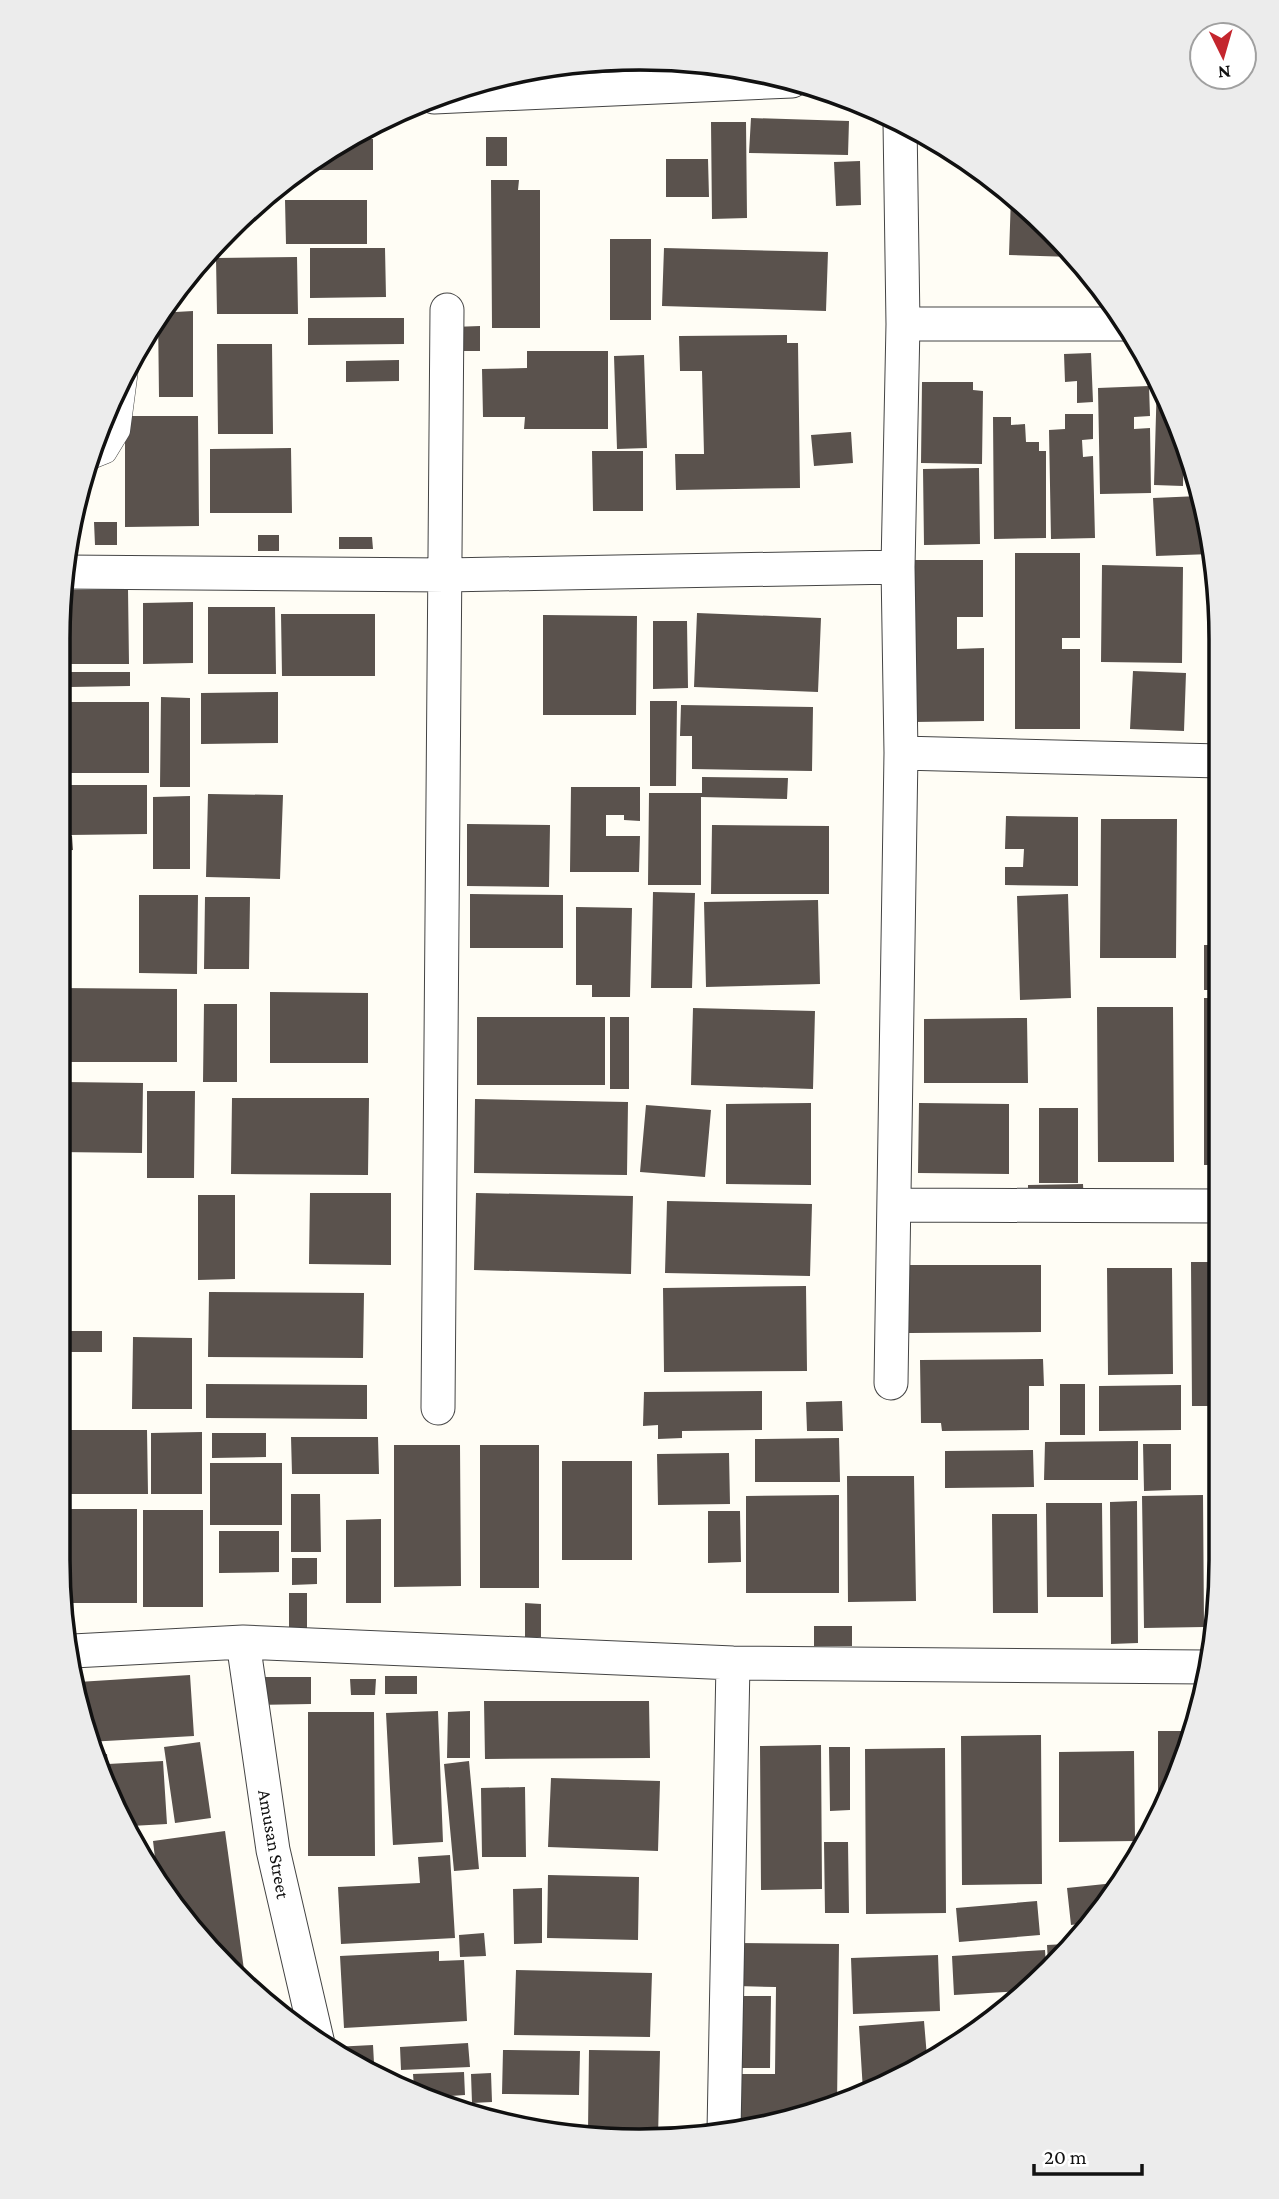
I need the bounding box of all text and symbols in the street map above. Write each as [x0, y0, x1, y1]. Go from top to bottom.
north arrow [1188, 21, 1258, 91]
text: N [1217, 61, 1232, 83]
street label: Amusan Street [254, 1788, 294, 1901]
scale bar [1034, 2132, 1142, 2176]
text: 20 m [1044, 2145, 1087, 2169]

